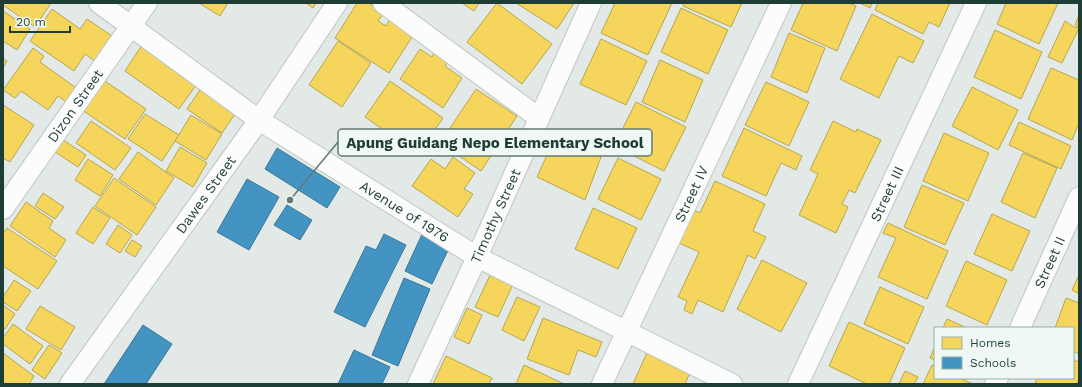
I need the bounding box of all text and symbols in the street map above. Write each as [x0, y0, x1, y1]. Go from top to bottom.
scale bar [10, 8, 70, 34]
text: 20 m [16, 15, 46, 29]
street label: Dizon Street [44, 66, 106, 145]
callout: Apung Guidang Nepo Elementary School [338, 129, 652, 156]
text: Apung Guidang Nepo Elementary School [346, 134, 644, 152]
street label: Dawes Street [172, 152, 239, 237]
street label: Street IV [671, 163, 711, 225]
street label: Street III [867, 163, 907, 224]
street label: Timothy Street [467, 166, 524, 266]
street label: Avenue of 1976 [357, 178, 452, 245]
street label: Street II [1031, 234, 1068, 291]
legend [934, 327, 1074, 379]
text: Homes [970, 336, 1011, 350]
text: Schools [970, 356, 1016, 370]

